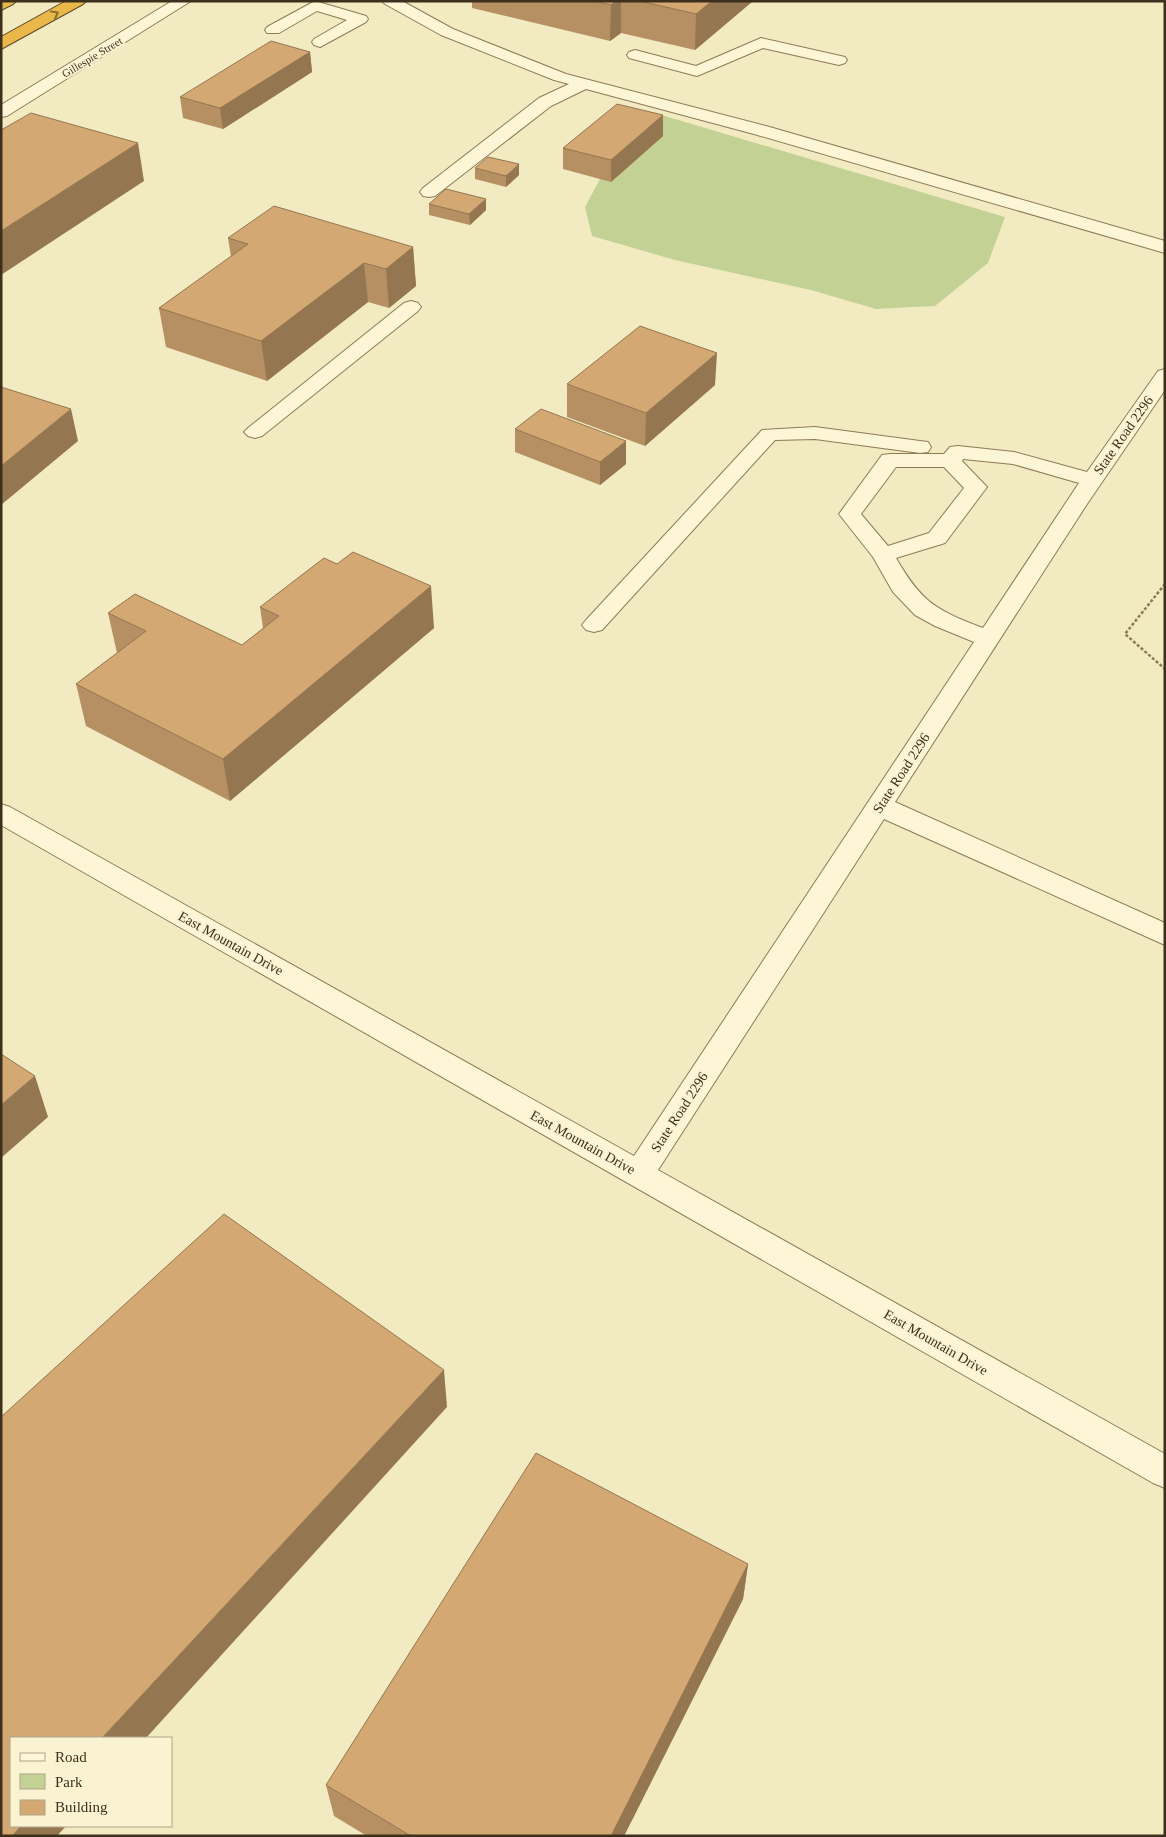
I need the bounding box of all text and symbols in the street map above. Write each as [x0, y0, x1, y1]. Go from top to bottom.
one-way arrow [49, 11, 58, 21]
street label: Gillespie Street [60, 34, 124, 80]
street label: State Road 2296 [1091, 393, 1156, 477]
street label: State Road 2296 [870, 730, 933, 816]
street label: East Mountain Drive [176, 908, 286, 978]
street label: State Road 2296 [648, 1069, 711, 1155]
street label: East Mountain Drive [528, 1107, 638, 1177]
street label: East Mountain Drive [881, 1307, 990, 1378]
legend [10, 1737, 172, 1827]
text: Road [55, 1749, 87, 1765]
text: Park [55, 1774, 83, 1790]
text: Building [55, 1799, 108, 1815]

